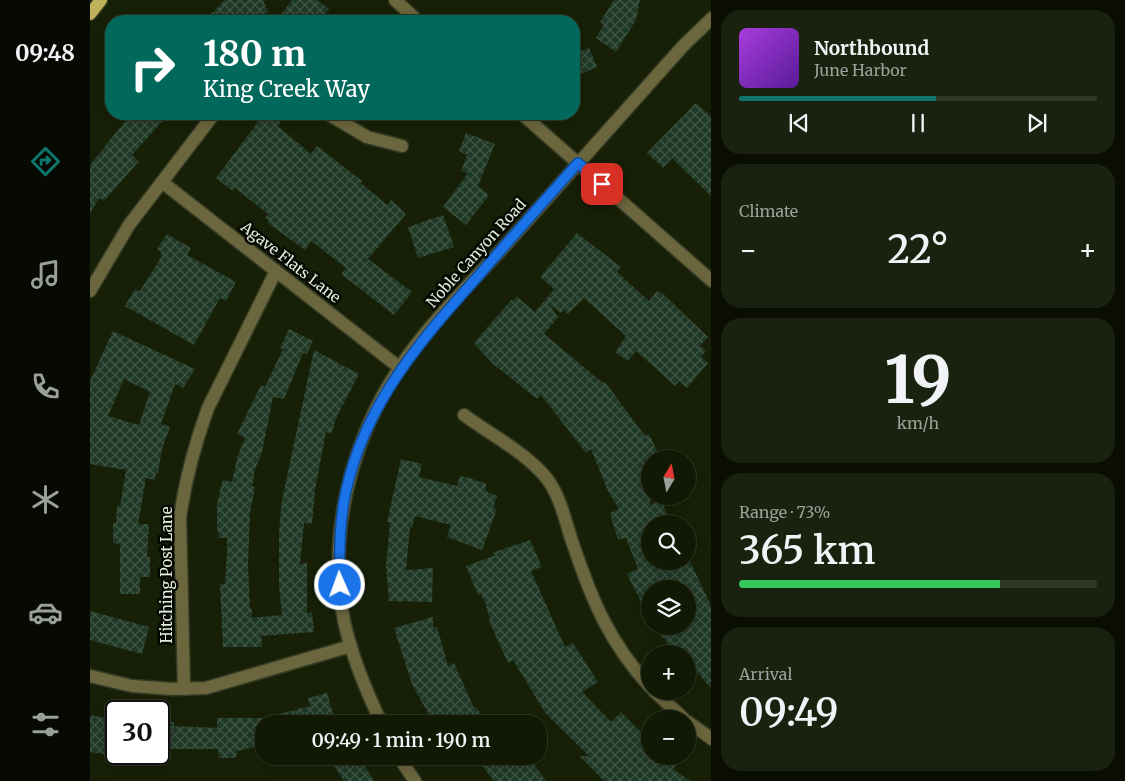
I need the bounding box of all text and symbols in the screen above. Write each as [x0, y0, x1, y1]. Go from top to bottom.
text: 180 m [203, 32, 306, 76]
icon: right [120, 35, 185, 100]
text: Northbound [814, 36, 929, 60]
text: 09:48 [15, 39, 75, 67]
text: June Harbor [814, 60, 907, 80]
text: King Creek Way [203, 75, 370, 103]
icon: previous [785, 109, 813, 137]
icon: pause [904, 109, 932, 137]
icon: next [1023, 109, 1051, 137]
icon: directions [28, 144, 63, 179]
pin [581, 163, 623, 205]
icon: arrive [588, 170, 616, 198]
street label: Noble Canyon Road [422, 195, 530, 311]
text: Climate [739, 201, 798, 221]
street label: Agave Flats Lane [237, 217, 345, 307]
text: 22° [887, 226, 949, 273]
text: − [739, 232, 758, 268]
text: + [1078, 232, 1097, 268]
icon: music [28, 257, 63, 292]
text: 19 [884, 339, 952, 421]
icon: phone [28, 369, 63, 404]
text: km/h [897, 413, 939, 433]
north arrow [641, 450, 696, 505]
map controls [641, 450, 696, 765]
icon: climate [28, 482, 63, 517]
text: Range · 73% [739, 502, 830, 522]
street label: Hitching Post Lane [157, 506, 176, 644]
button: search [641, 515, 696, 570]
text: 365 km [739, 527, 875, 574]
position arrow [313, 558, 365, 610]
button: layers [641, 580, 696, 635]
icon: car [28, 595, 63, 630]
button: + [641, 645, 696, 700]
text: Arrival [739, 664, 792, 684]
text: 09:49 [739, 689, 838, 736]
speed limit sign: 30 [105, 700, 170, 765]
icon: filters [28, 707, 63, 742]
button: − [641, 710, 696, 765]
text: 09:49 · 1 min · 190 m [311, 728, 491, 752]

